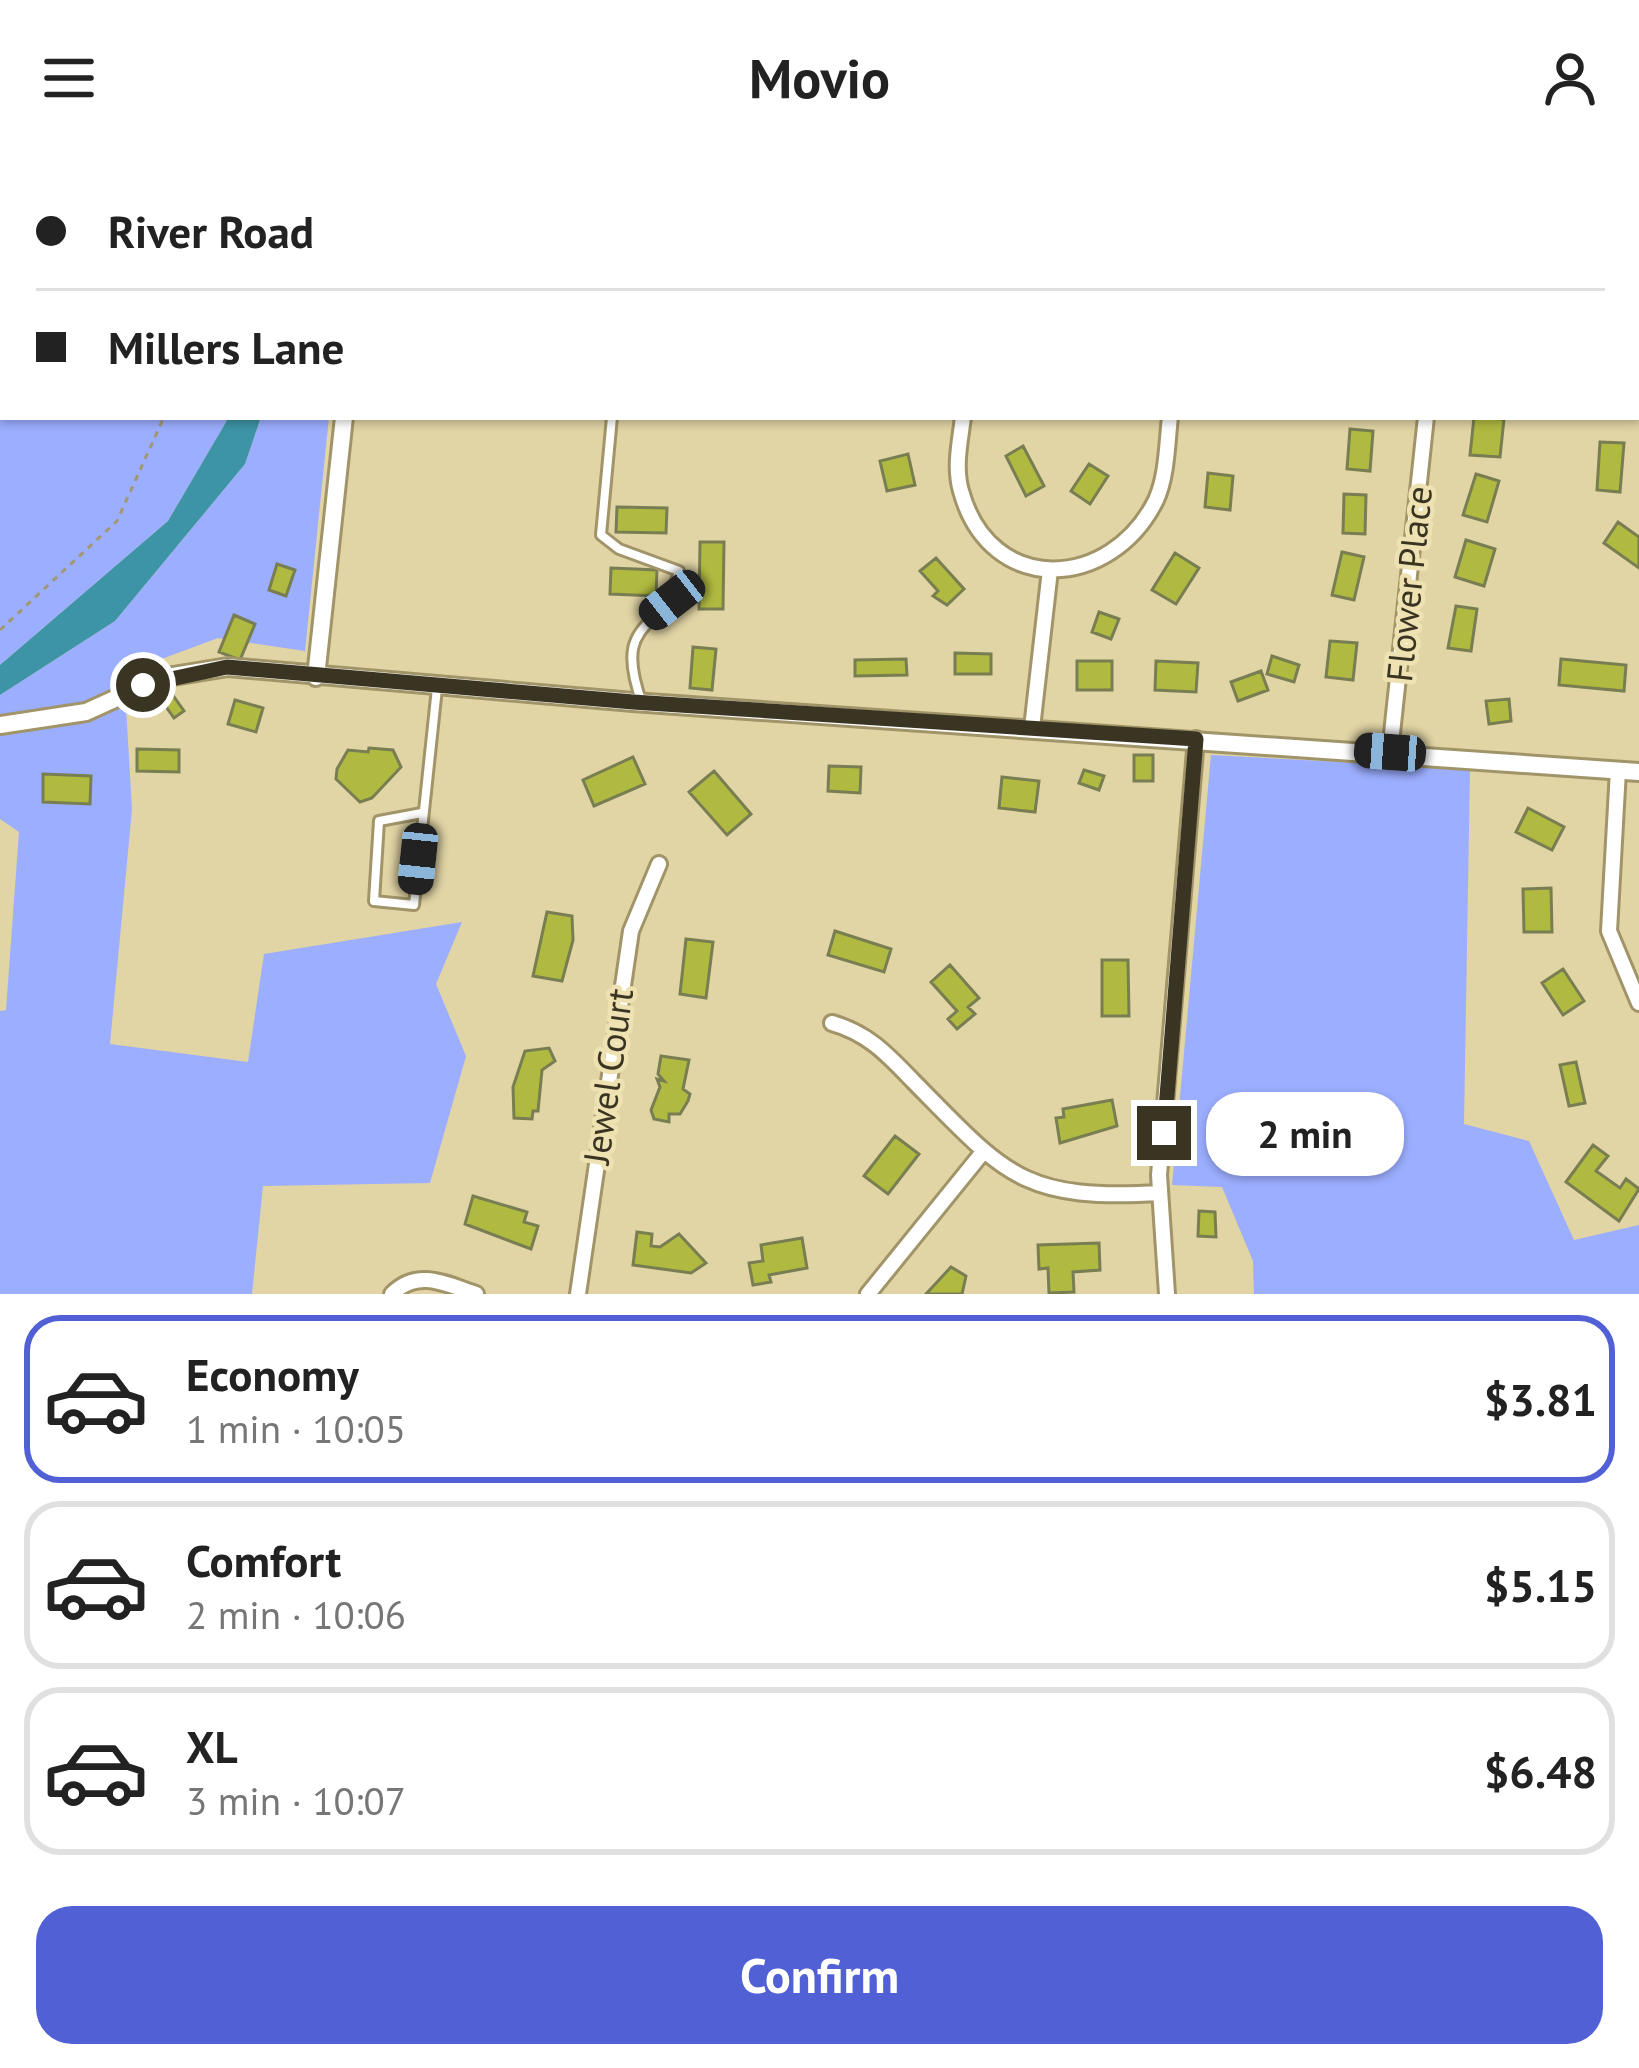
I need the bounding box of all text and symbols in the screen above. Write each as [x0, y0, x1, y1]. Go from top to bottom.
text: Movio [749, 43, 890, 113]
icon: menu [36, 45, 102, 111]
icon: person [1537, 45, 1603, 111]
text: River Road [108, 202, 314, 260]
text: Millers Lane [108, 318, 344, 376]
street label: Flower Place [1375, 484, 1442, 684]
car [633, 564, 711, 636]
route start [116, 658, 170, 712]
car [1353, 732, 1427, 772]
car [396, 821, 440, 897]
street label: Jewel Court [572, 985, 643, 1169]
callout: 2 min [1206, 1091, 1404, 1175]
route end [1137, 1106, 1191, 1160]
text: 2 min [1257, 1108, 1353, 1159]
icon: car [42, 1345, 150, 1453]
text: Economy [186, 1345, 359, 1403]
text: $3.81 [1484, 1370, 1597, 1428]
text: 1 min · 10:05 [186, 1403, 406, 1454]
icon: car [42, 1531, 150, 1639]
text: Comfort [186, 1531, 341, 1589]
text: $5.15 [1484, 1556, 1597, 1614]
text: 2 min · 10:06 [186, 1589, 406, 1640]
icon: car [42, 1717, 150, 1825]
text: XL [186, 1717, 238, 1775]
text: $6.48 [1484, 1742, 1597, 1800]
text: 3 min · 10:07 [186, 1775, 406, 1826]
button: Confirm [36, 1906, 1603, 2044]

